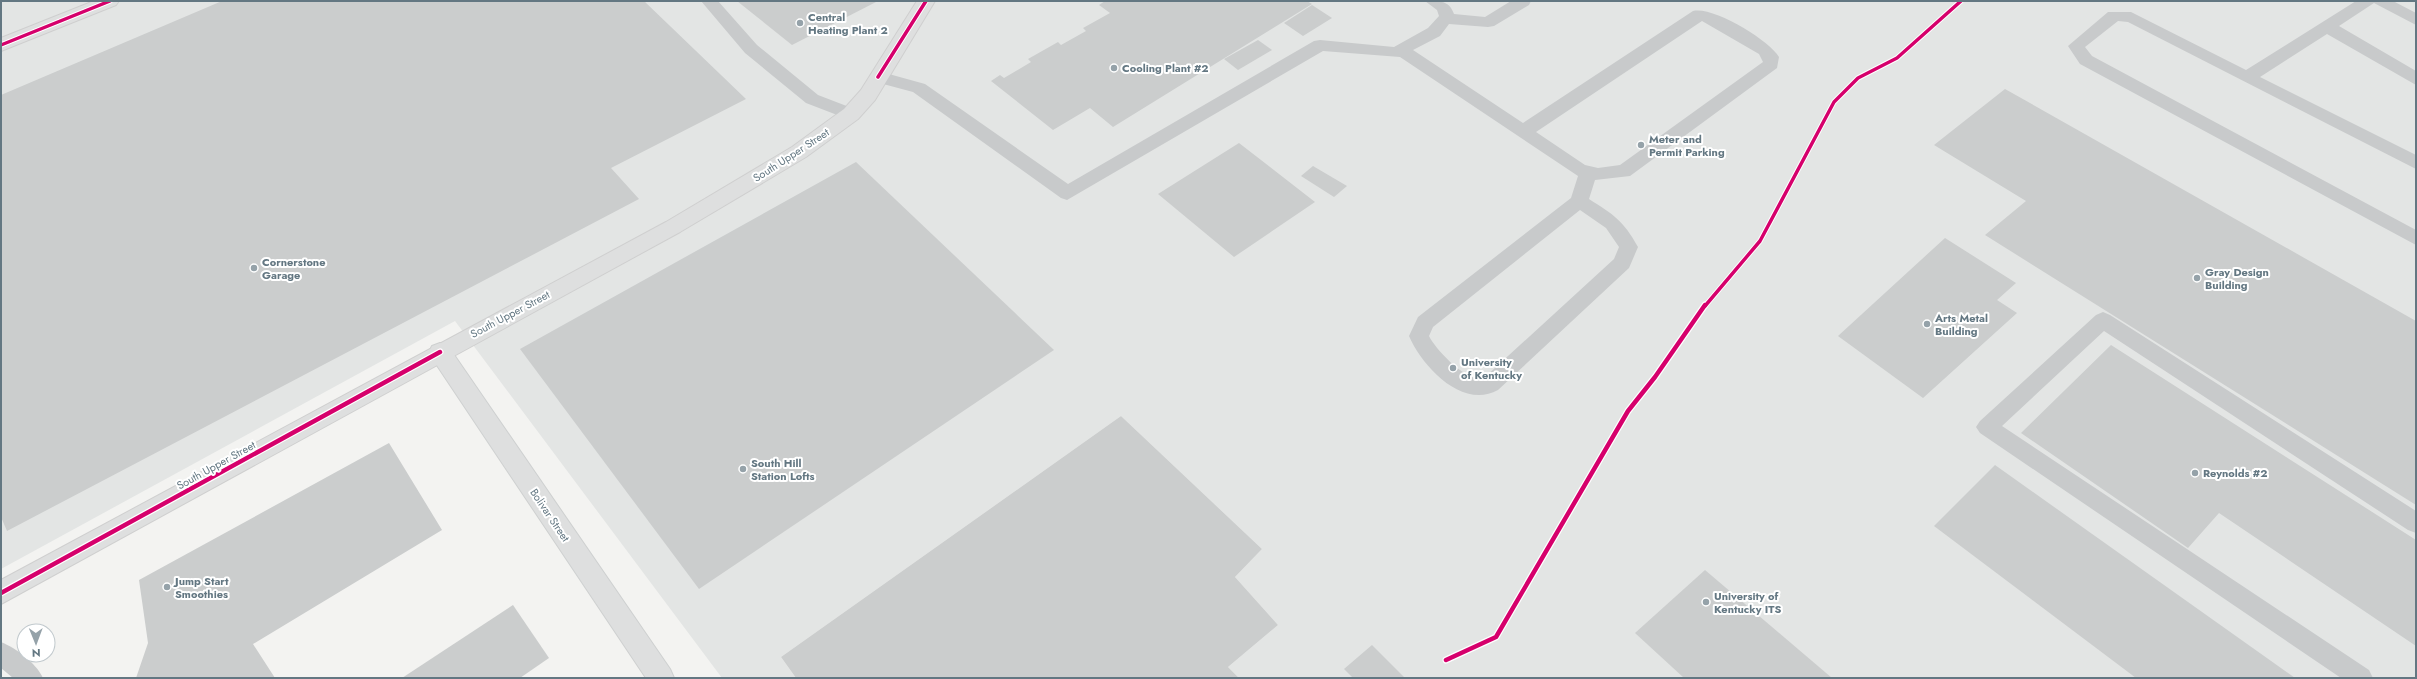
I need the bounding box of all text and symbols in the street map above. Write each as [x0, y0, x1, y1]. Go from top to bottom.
place label: Central Heating Plant 2 [808, 9, 888, 38]
marker: Central Heating Plant 2 [795, 18, 805, 28]
place label: Cooling Plant #2 [1122, 60, 1208, 76]
marker: Cooling Plant #2 [1109, 63, 1119, 73]
street label: South Upper Street [750, 124, 833, 186]
place label: Meter and Permit Parking [1649, 131, 1725, 160]
marker: Meter and Permit Parking [1636, 140, 1646, 150]
place label: Cornerstone Garage [262, 254, 326, 283]
marker: Cornerstone Garage [249, 263, 259, 273]
place label: Gray Design Building [2205, 264, 2269, 293]
marker: Gray Design Building [2192, 273, 2202, 283]
street label: South Upper Street [467, 286, 553, 342]
place label: Arts Metal Building [1934, 310, 1988, 339]
marker: Arts Metal Building [1922, 319, 1932, 329]
place label: University of Kentucky [1461, 354, 1522, 383]
marker: University of Kentucky [1448, 363, 1458, 373]
street label: South Upper Street [174, 437, 259, 493]
place label: South Hill Station Lofts [751, 455, 815, 484]
marker: South Hill Station Lofts [738, 464, 748, 474]
place label: Reynolds #2 [2203, 465, 2267, 481]
marker: Reynolds #2 [2190, 468, 2200, 478]
street label: Bolivar Street [526, 485, 574, 545]
place label: Jump Start Smoothies [173, 573, 229, 602]
marker: Jump Start Smoothies [162, 582, 172, 592]
place label: University of Kentucky ITS [1714, 588, 1781, 617]
marker: University of Kentucky ITS [1701, 597, 1711, 607]
north arrow [16, 623, 56, 663]
text: N [32, 645, 41, 661]

